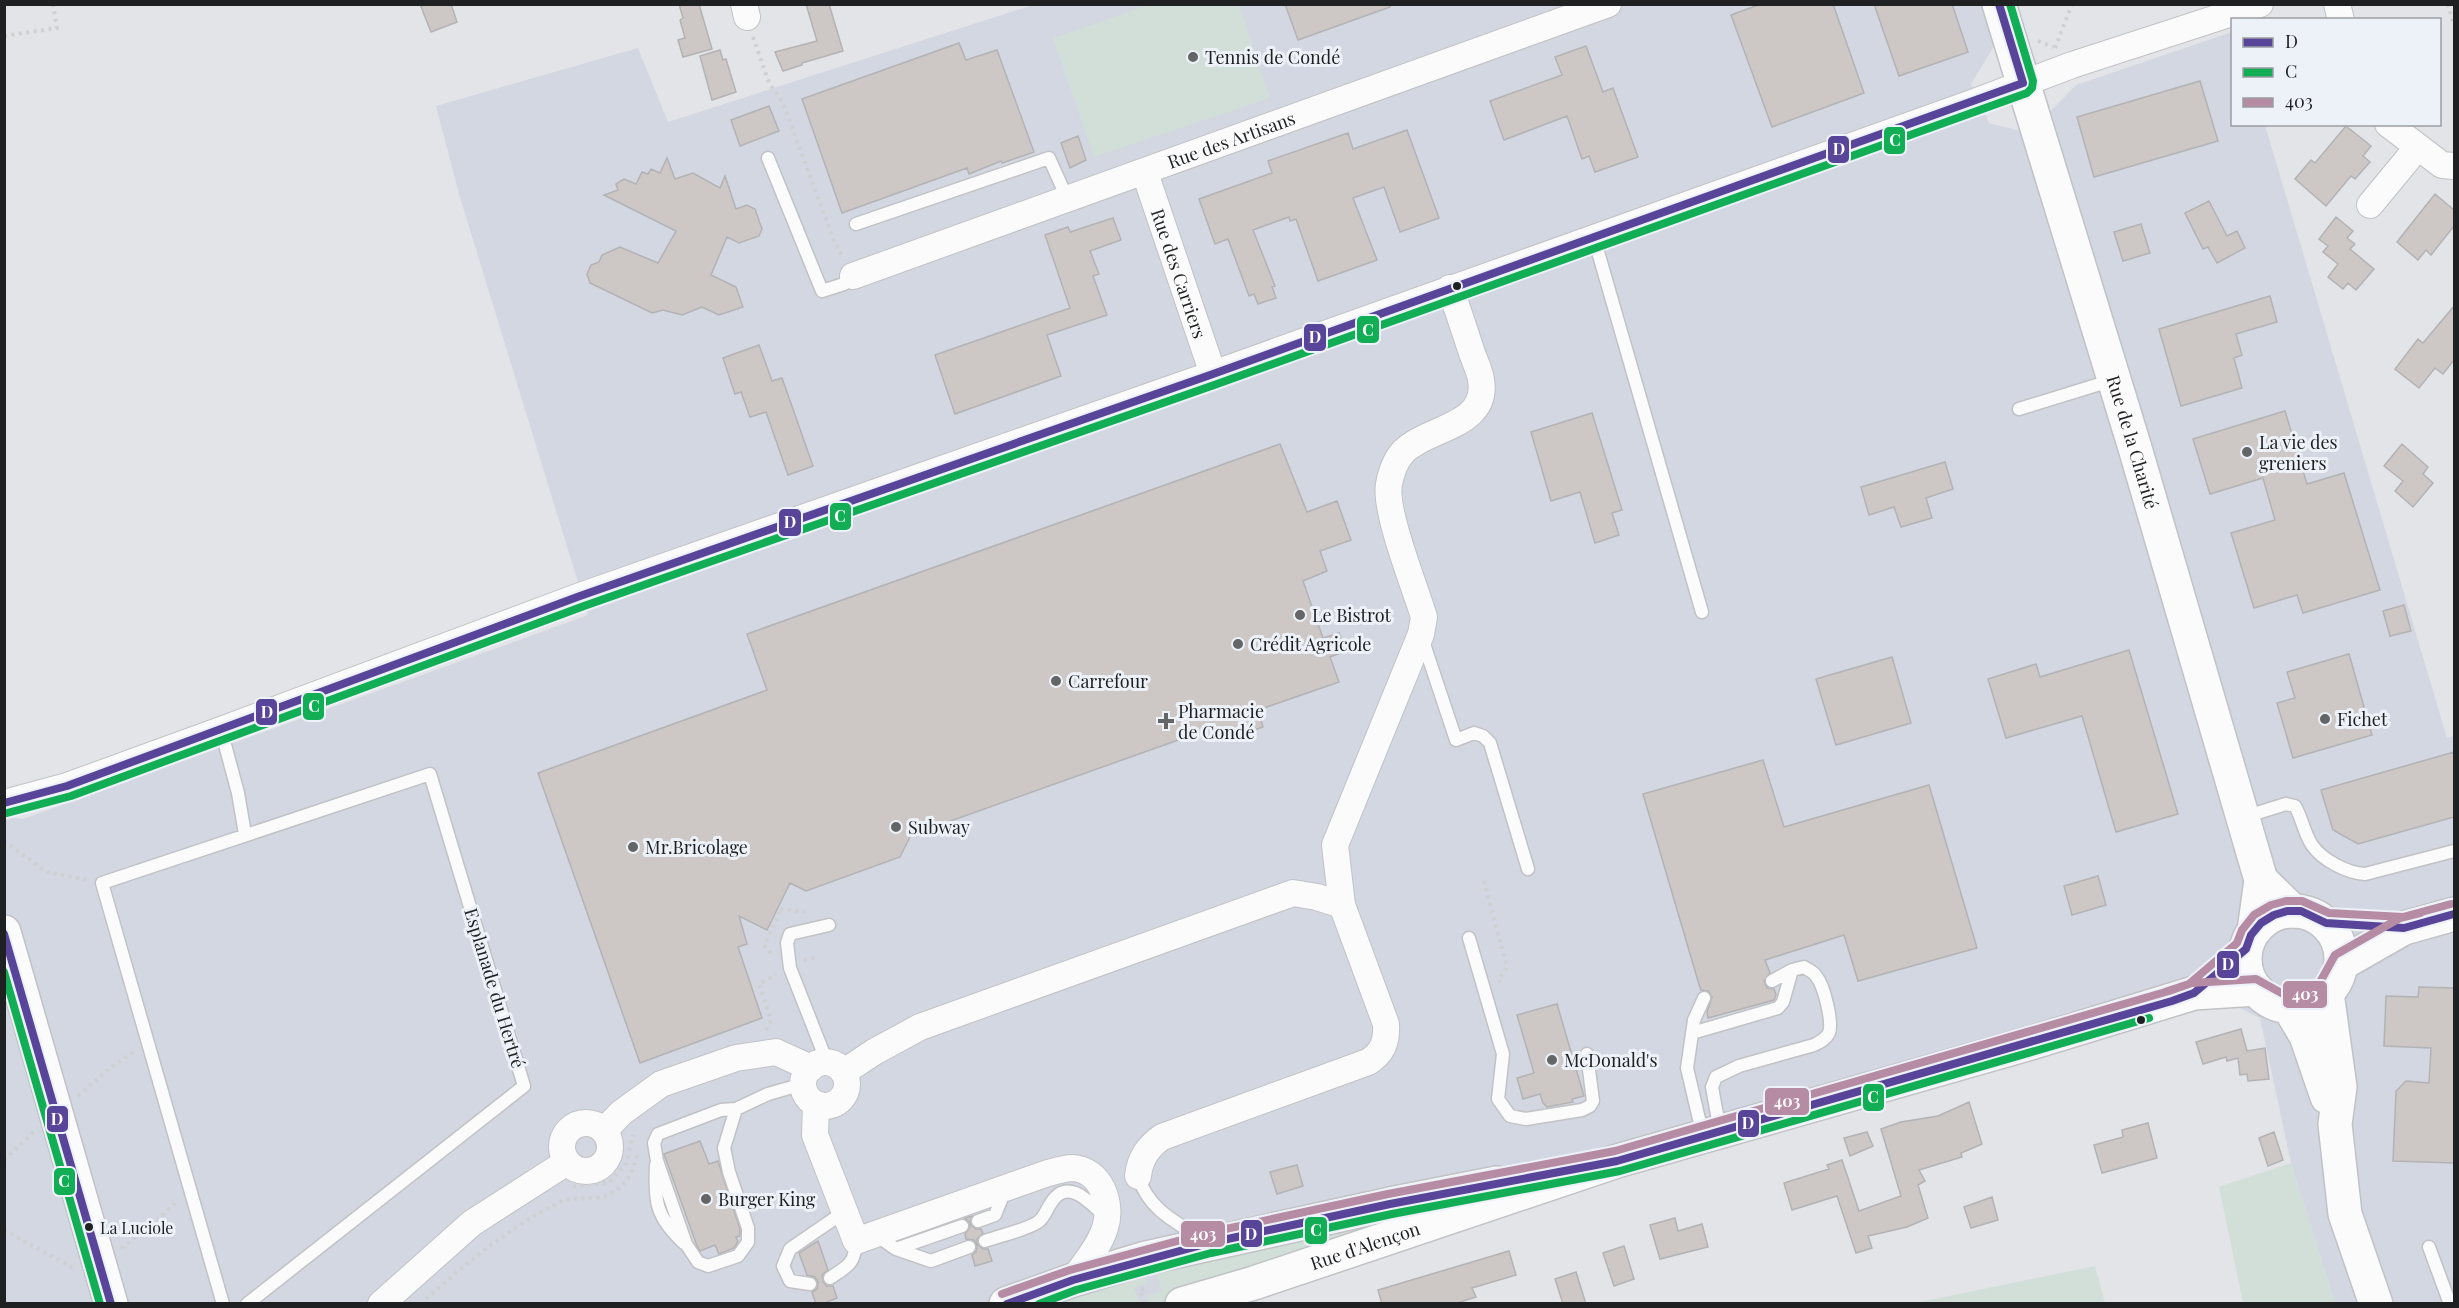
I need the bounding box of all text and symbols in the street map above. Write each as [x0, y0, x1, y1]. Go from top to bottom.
legend [2231, 18, 2441, 126]
text: D [2285, 29, 2298, 53]
place label: Tennis de Condé [1205, 45, 1340, 69]
marker: Tennis de Condé [1186, 50, 1200, 64]
text: C [2285, 59, 2297, 83]
text: 403 [2285, 89, 2313, 113]
street label: Rue des Artisans [1164, 106, 1298, 174]
line badge: C [1883, 126, 1906, 155]
text: C [1889, 129, 1901, 150]
line badge: D [1827, 135, 1850, 164]
text: D [1833, 138, 1845, 159]
street label: Rue des Carriers [1146, 205, 1212, 342]
unlabelled marker [1451, 280, 1463, 292]
line badge: C [1356, 315, 1380, 344]
text: C [1362, 319, 1374, 340]
line badge: D [1303, 323, 1327, 352]
text: D [1309, 326, 1321, 347]
street label: Rue de la Charité [2101, 372, 2164, 512]
place label: La vie des greniers [2259, 430, 2338, 475]
marker: La vie des greniers [2240, 445, 2254, 459]
line badge: C [829, 502, 852, 531]
text: C [834, 505, 846, 526]
line badge: D [778, 508, 802, 537]
text: D [784, 511, 796, 532]
place label: Le Bistrot [1312, 603, 1392, 627]
marker: Le Bistrot [1293, 608, 1307, 622]
place label: Crédit Agricole [1250, 632, 1371, 656]
marker: Crédit Agricole [1231, 637, 1245, 651]
place label: Carrefour [1068, 669, 1148, 693]
marker: Carrefour [1049, 674, 1063, 688]
line badge: C [302, 692, 325, 721]
text: C [308, 695, 320, 716]
line badge: D [255, 698, 278, 726]
place label: Pharmacie de Condé [1178, 699, 1264, 744]
text: D [261, 701, 273, 722]
place label: Fichet [2337, 707, 2388, 731]
marker: Fichet [2318, 712, 2332, 726]
marker: Pharmacie de Condé [1159, 714, 1173, 728]
place label: Subway [908, 815, 970, 839]
marker: Subway [889, 820, 903, 834]
place label: Mr.Bricolage [645, 835, 748, 859]
marker: Mr.Bricolage [626, 840, 640, 854]
street label: Esplanade du Hertré [459, 905, 531, 1071]
line badge: D [2216, 950, 2240, 979]
text: D [2222, 953, 2234, 974]
line badge: 403 [2282, 980, 2328, 1009]
text: 403 [2292, 983, 2318, 1004]
unlabelled marker [2135, 1014, 2147, 1026]
place label: McDonald's [1564, 1048, 1658, 1072]
marker: McDonald's [1545, 1053, 1559, 1067]
line badge: C [1862, 1083, 1885, 1112]
text: C [1867, 1086, 1879, 1107]
line badge: 403 [1764, 1087, 1810, 1116]
text: 403 [1774, 1090, 1800, 1111]
line badge: D [46, 1105, 69, 1133]
text: D [51, 1108, 63, 1129]
line badge: D [1737, 1109, 1760, 1138]
text: D [1742, 1112, 1754, 1133]
line badge: C [53, 1167, 76, 1196]
text: C [58, 1170, 70, 1191]
place label: Burger King [718, 1187, 816, 1211]
marker: Burger King [699, 1192, 713, 1206]
line badge: C [1304, 1216, 1328, 1245]
street label: Rue d'Alençon [1307, 1216, 1423, 1275]
place label: La Luciole [100, 1217, 173, 1238]
line badge: D [1240, 1219, 1263, 1248]
text: C [1310, 1219, 1322, 1240]
line badge: 403 [1180, 1220, 1226, 1248]
marker: La Luciole [83, 1221, 95, 1233]
text: 403 [1190, 1223, 1216, 1244]
text: D [1245, 1223, 1257, 1244]

